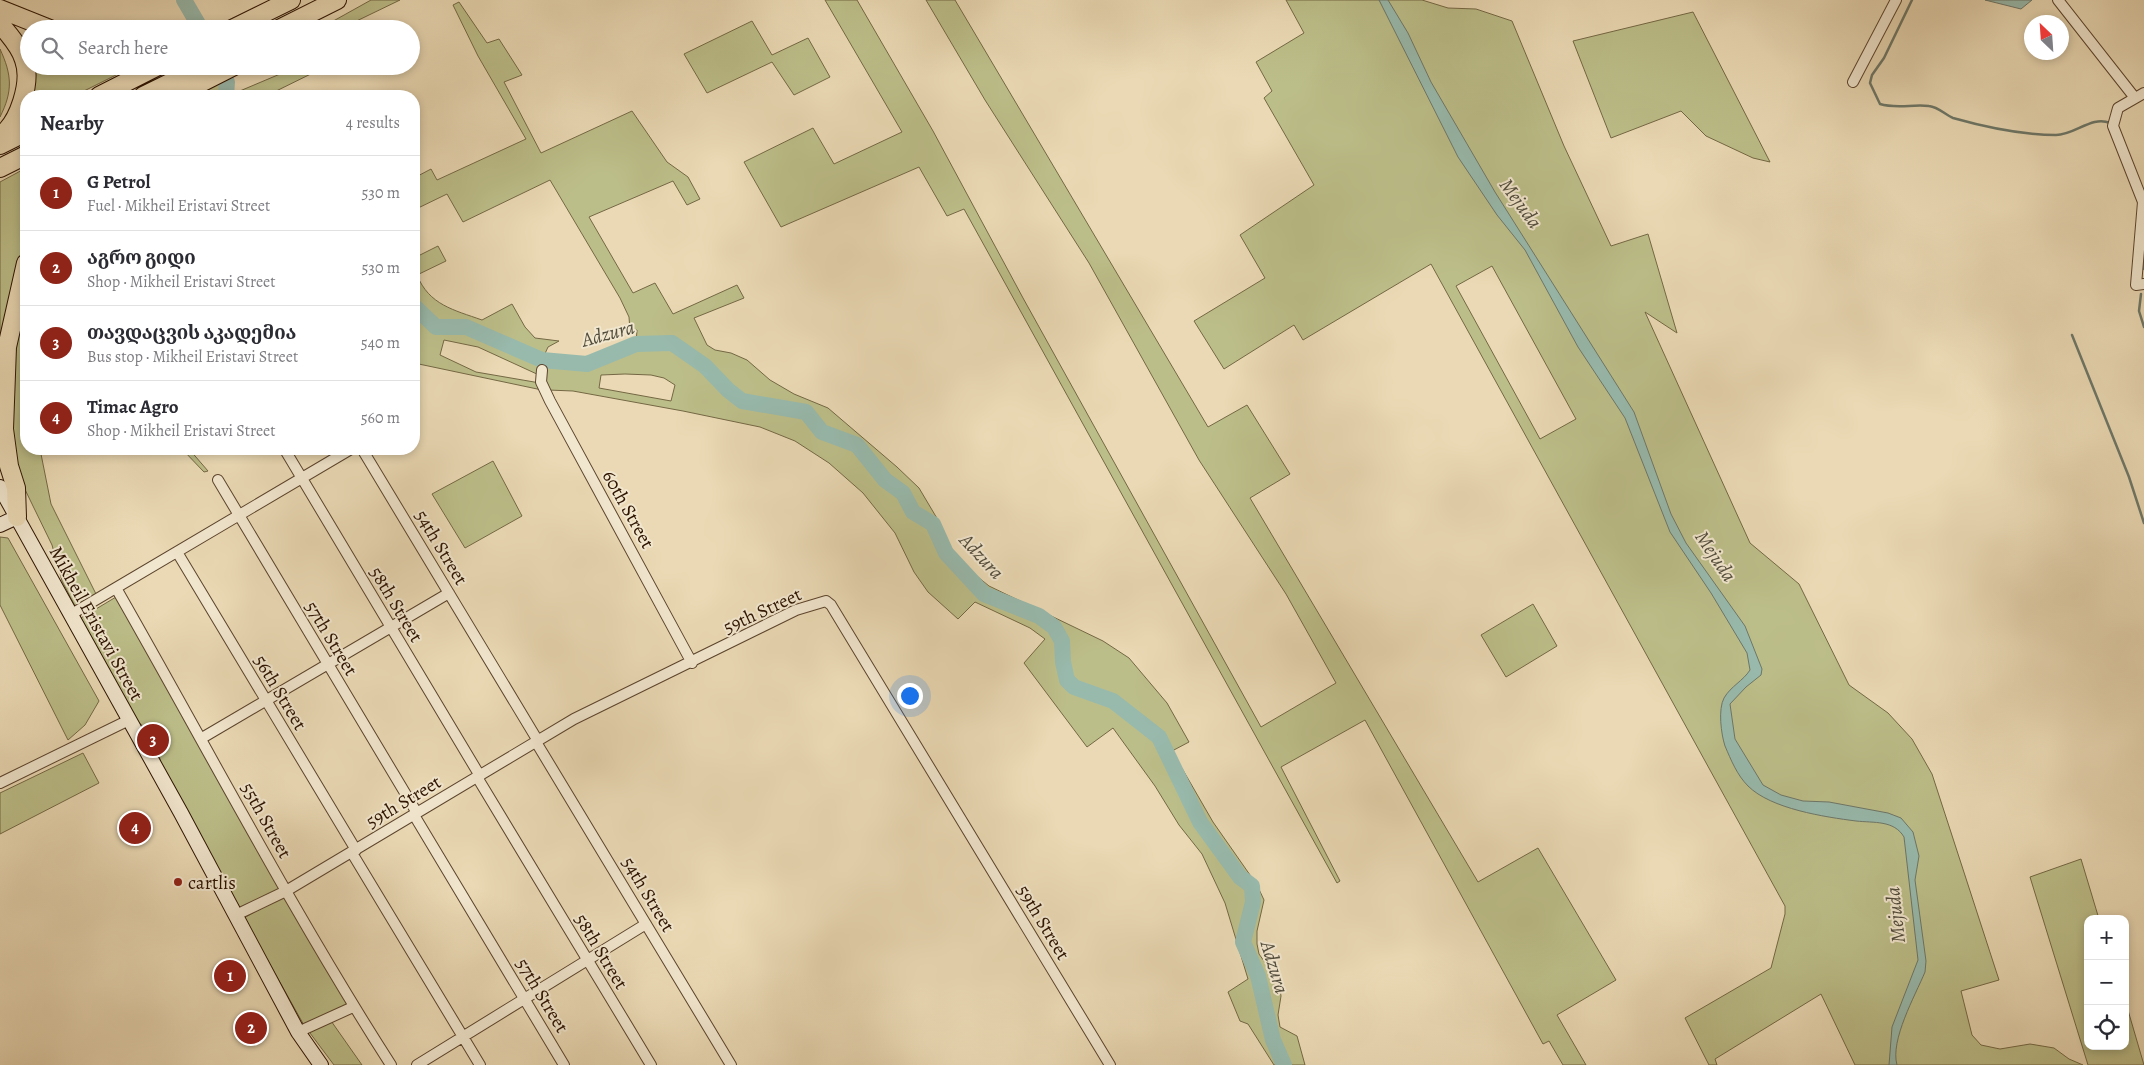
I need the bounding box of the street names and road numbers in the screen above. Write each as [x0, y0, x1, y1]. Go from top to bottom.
street label: 60th Street [596, 466, 660, 553]
street label: 54th Street [408, 505, 474, 590]
street label: Mikheil Eristavi Street [43, 541, 149, 705]
street label: 58th Street [363, 562, 429, 647]
street label: 59th Street [719, 581, 806, 640]
street label: 57th Street [299, 596, 364, 681]
street label: 56th Street [247, 650, 313, 735]
street label: 59th Street [361, 769, 446, 835]
street label: 55th Street [235, 778, 298, 863]
street label: 54th Street [615, 852, 681, 937]
street label: 59th Street [1010, 880, 1076, 965]
street label: 58th Street [568, 909, 634, 994]
street label: 57th Street [510, 953, 575, 1038]

